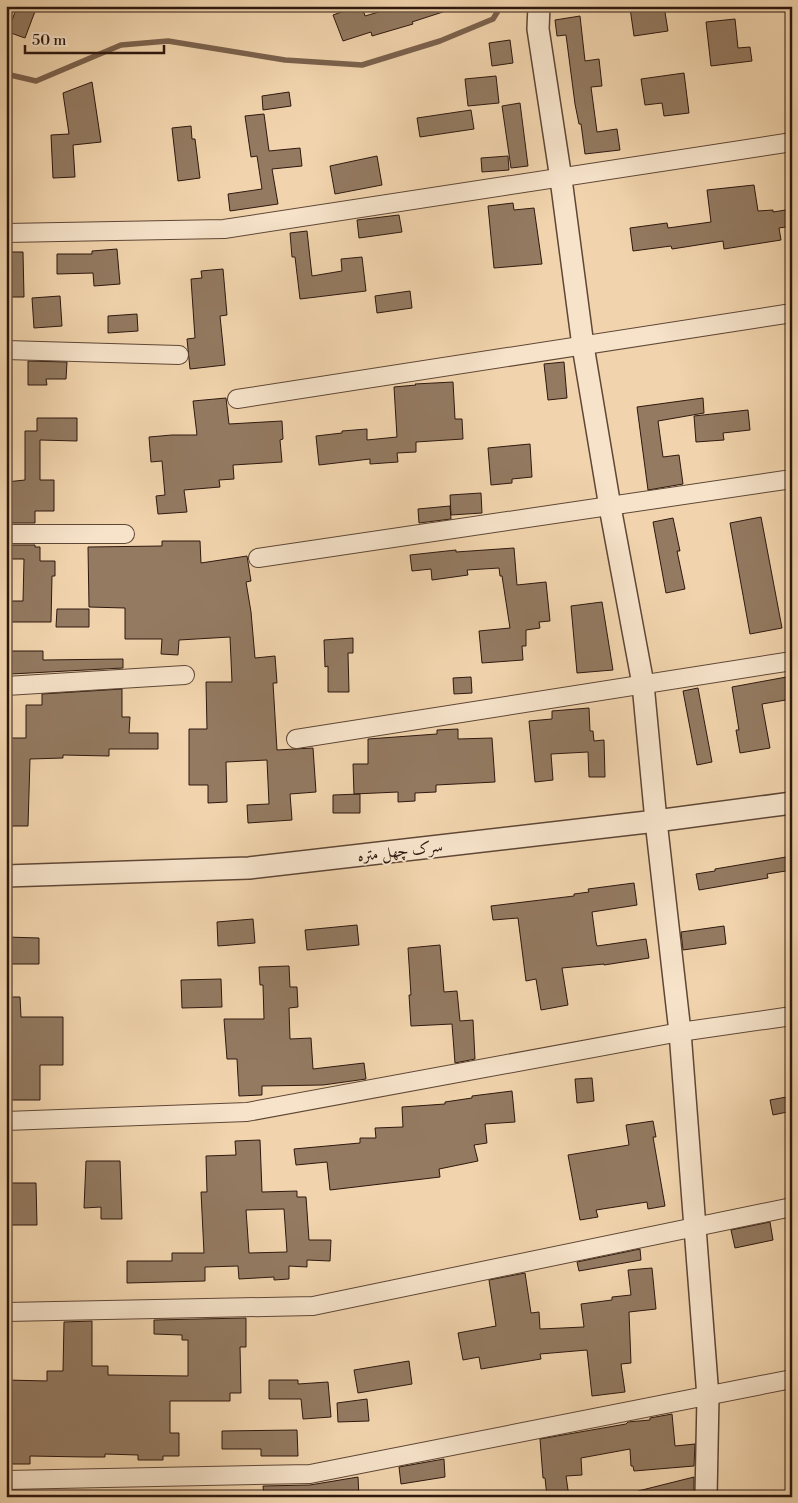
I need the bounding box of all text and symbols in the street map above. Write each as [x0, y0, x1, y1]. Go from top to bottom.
scale bar [25, 22, 164, 54]
text: 50 m [32, 31, 66, 50]
street label: سرک چهل متره [356, 836, 444, 867]

